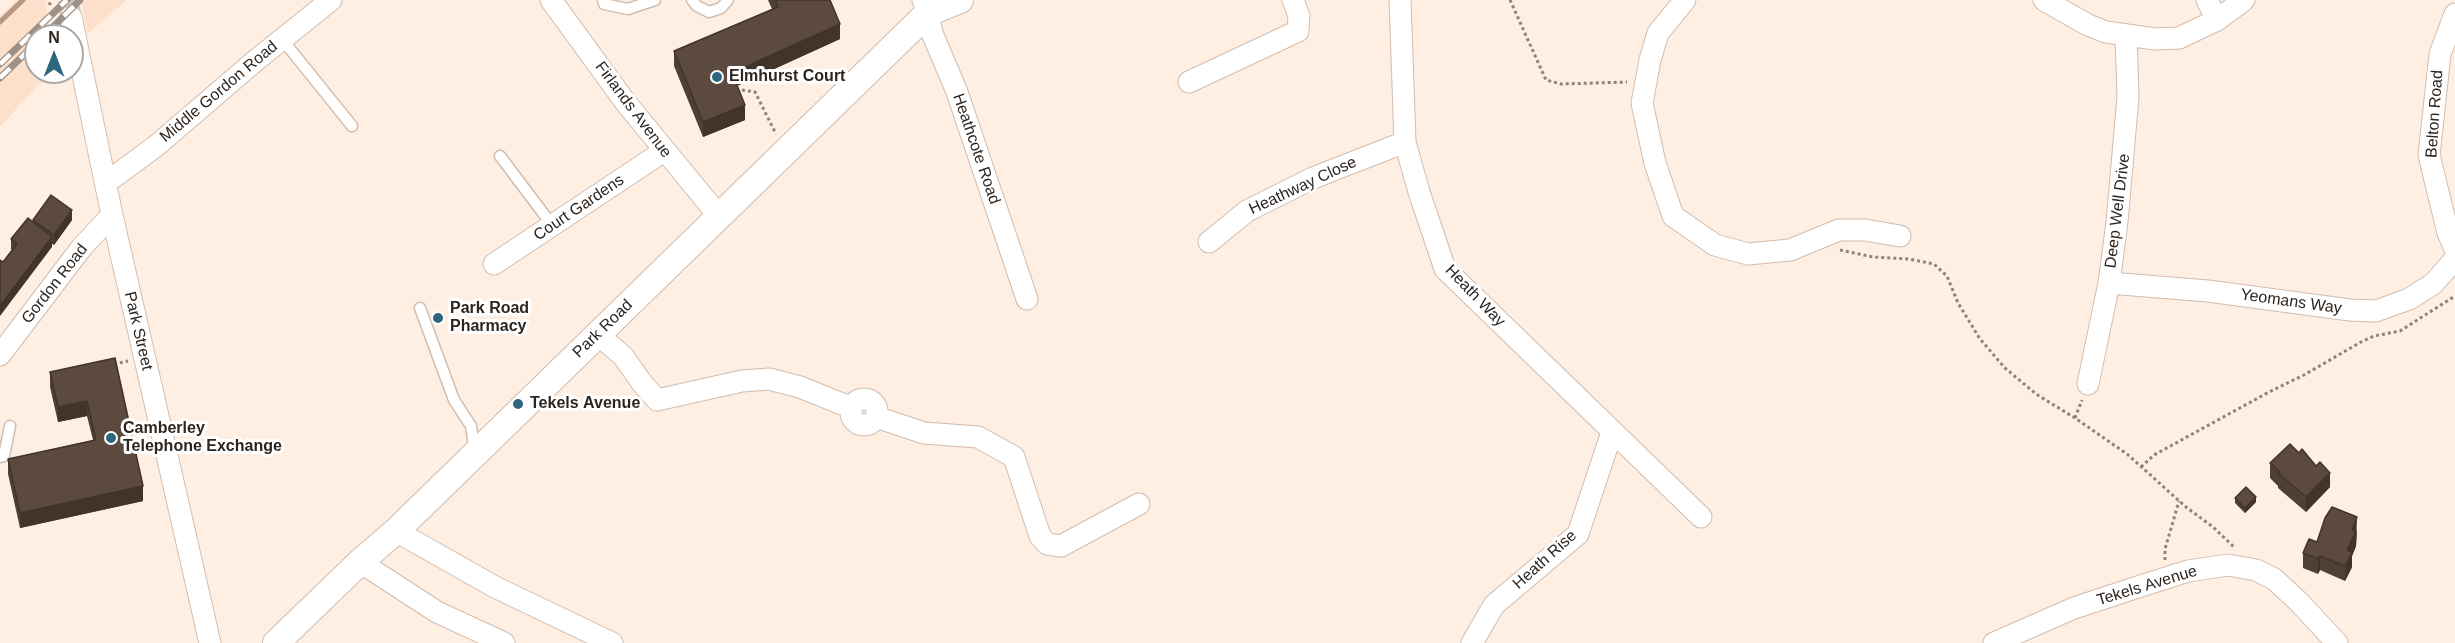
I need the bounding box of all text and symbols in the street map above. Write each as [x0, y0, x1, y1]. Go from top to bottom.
north arrow [24, 24, 84, 84]
text: N [48, 29, 60, 46]
street label: Middle Gordon Road [156, 37, 282, 147]
street label: Firlands Avenue [591, 58, 675, 162]
place label: Elmhurst Court [729, 67, 845, 87]
street label: Belton Road [2422, 69, 2448, 159]
marker: Elmhurst Court [710, 70, 724, 84]
street label: Heathcote Road [948, 91, 1004, 207]
street label: Heathway Close [1246, 153, 1360, 219]
street label: Deep Well Drive [2101, 153, 2135, 269]
street label: Court Gardens [530, 171, 628, 245]
street label: Gordon Road [18, 240, 92, 328]
street label: Heath Way [1441, 261, 1509, 331]
street label: Yeomans Way [2239, 285, 2343, 319]
street label: Park Street [120, 290, 156, 372]
street label: Park Road [569, 296, 637, 362]
place label: Park Road Pharmacy [450, 299, 529, 337]
marker: Park Road Pharmacy [431, 311, 445, 325]
place label: Tekels Avenue [530, 394, 640, 414]
marker: Tekels Avenue [511, 397, 525, 411]
place label: Camberley Telephone Exchange [123, 419, 282, 457]
marker: Camberley Telephone Exchange [104, 431, 118, 445]
street label: Heath Rise [1509, 526, 1581, 594]
street label: Tekels Avenue [2095, 562, 2199, 610]

